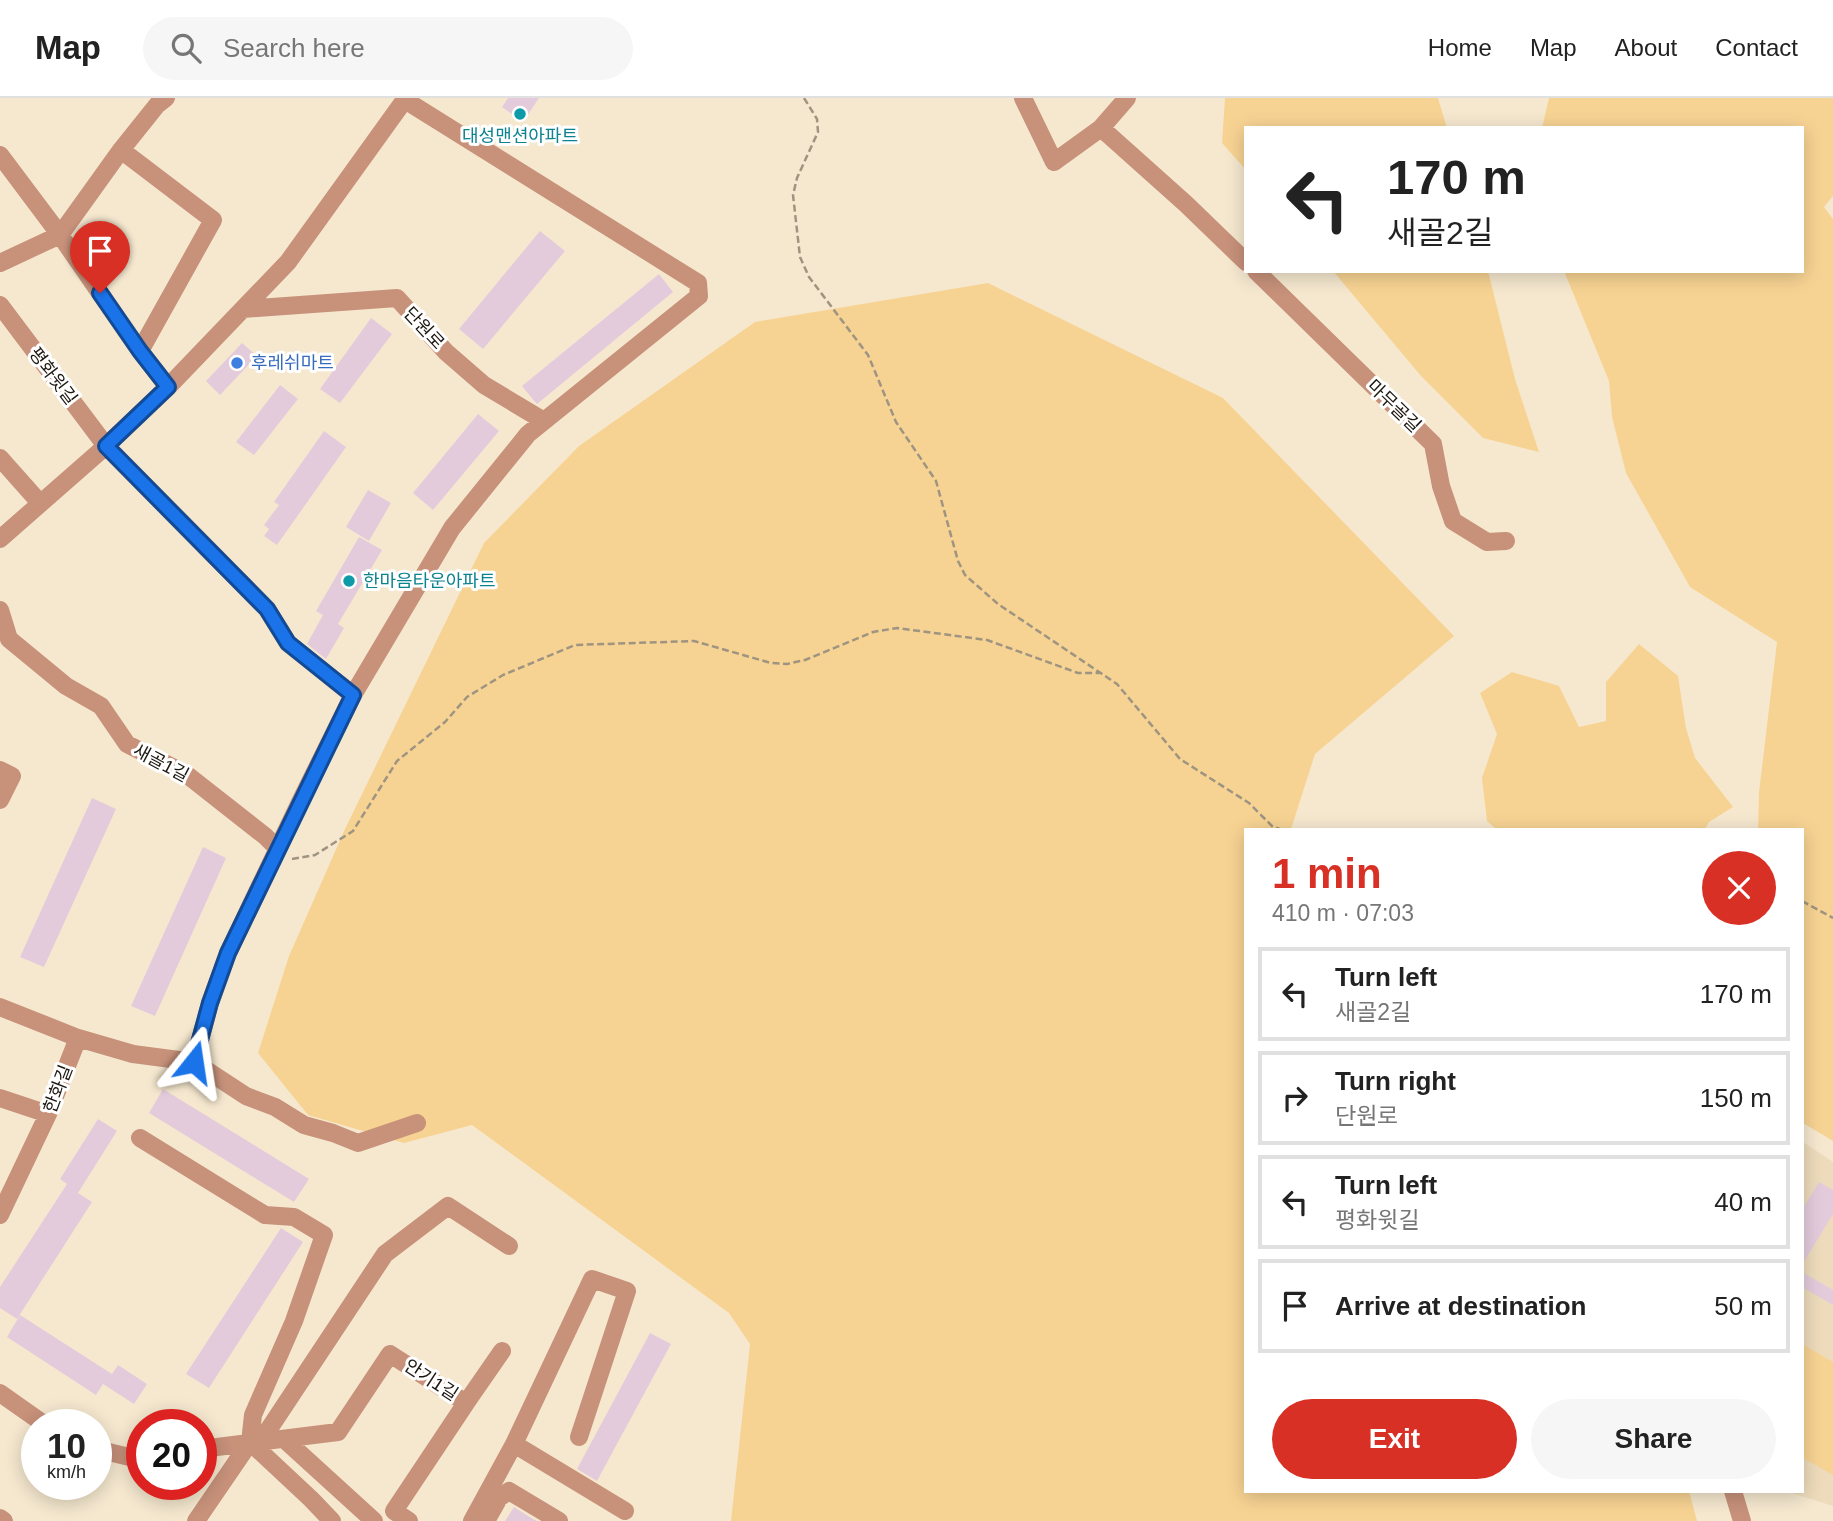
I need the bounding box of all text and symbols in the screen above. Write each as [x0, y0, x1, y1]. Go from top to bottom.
search box [143, 17, 633, 80]
text: Map [35, 29, 101, 66]
icon: search [167, 29, 205, 67]
text: Search here [223, 33, 365, 63]
text: Home [1428, 34, 1492, 61]
text: Map [1530, 34, 1577, 61]
text: About [1615, 34, 1677, 61]
text: Contact [1715, 34, 1798, 61]
marker: 대성맨션아파트 [512, 106, 528, 122]
place label: 대성맨션아파트 [462, 126, 578, 146]
text: 170 m [1387, 150, 1526, 204]
icon: left [1272, 154, 1363, 245]
text: 새골2길 [1387, 215, 1493, 251]
pin [70, 221, 130, 293]
icon: arrive [81, 232, 119, 270]
street label: 단원로 [400, 303, 448, 353]
street label: 평화윗길 [25, 344, 81, 408]
place label: 후레쉬마트 [251, 353, 334, 373]
marker: 후레쉬마트 [229, 355, 245, 371]
street label: 마무골길 [1363, 376, 1425, 436]
place label: 한마음타운아파트 [363, 571, 495, 591]
marker: 한마음타운아파트 [341, 573, 357, 589]
street label: 새골1길 [130, 740, 192, 786]
text: 1 min [1272, 850, 1382, 897]
button: close [1702, 851, 1776, 925]
text: 410 m · 07:03 [1272, 900, 1414, 926]
text: Turn left [1335, 962, 1437, 992]
icon: left [1276, 975, 1314, 1013]
text: 170 m [1700, 979, 1772, 1009]
text: 새골2길 [1335, 999, 1411, 1025]
position arrow [157, 1025, 231, 1099]
street label: 한화길 [40, 1062, 76, 1116]
text: Turn right [1335, 1066, 1456, 1096]
icon: right [1276, 1079, 1314, 1117]
text: 150 m [1700, 1083, 1772, 1113]
text: 단원로 [1335, 1103, 1398, 1129]
text: Turn left [1335, 1170, 1437, 1200]
icon: left [1276, 1183, 1314, 1221]
text: 40 m [1714, 1187, 1772, 1217]
text: 평화윗길 [1335, 1207, 1420, 1233]
icon: arrive [1276, 1287, 1314, 1325]
text: Arrive at destination [1335, 1291, 1586, 1321]
text: 50 m [1714, 1291, 1772, 1321]
street label: 안기1길 [401, 1355, 461, 1405]
button: Exit [1272, 1399, 1517, 1479]
button: Share [1531, 1399, 1776, 1479]
speed limit sign: 20 [126, 1409, 217, 1500]
text: 10 [47, 1426, 86, 1465]
text: km/h [47, 1462, 86, 1482]

